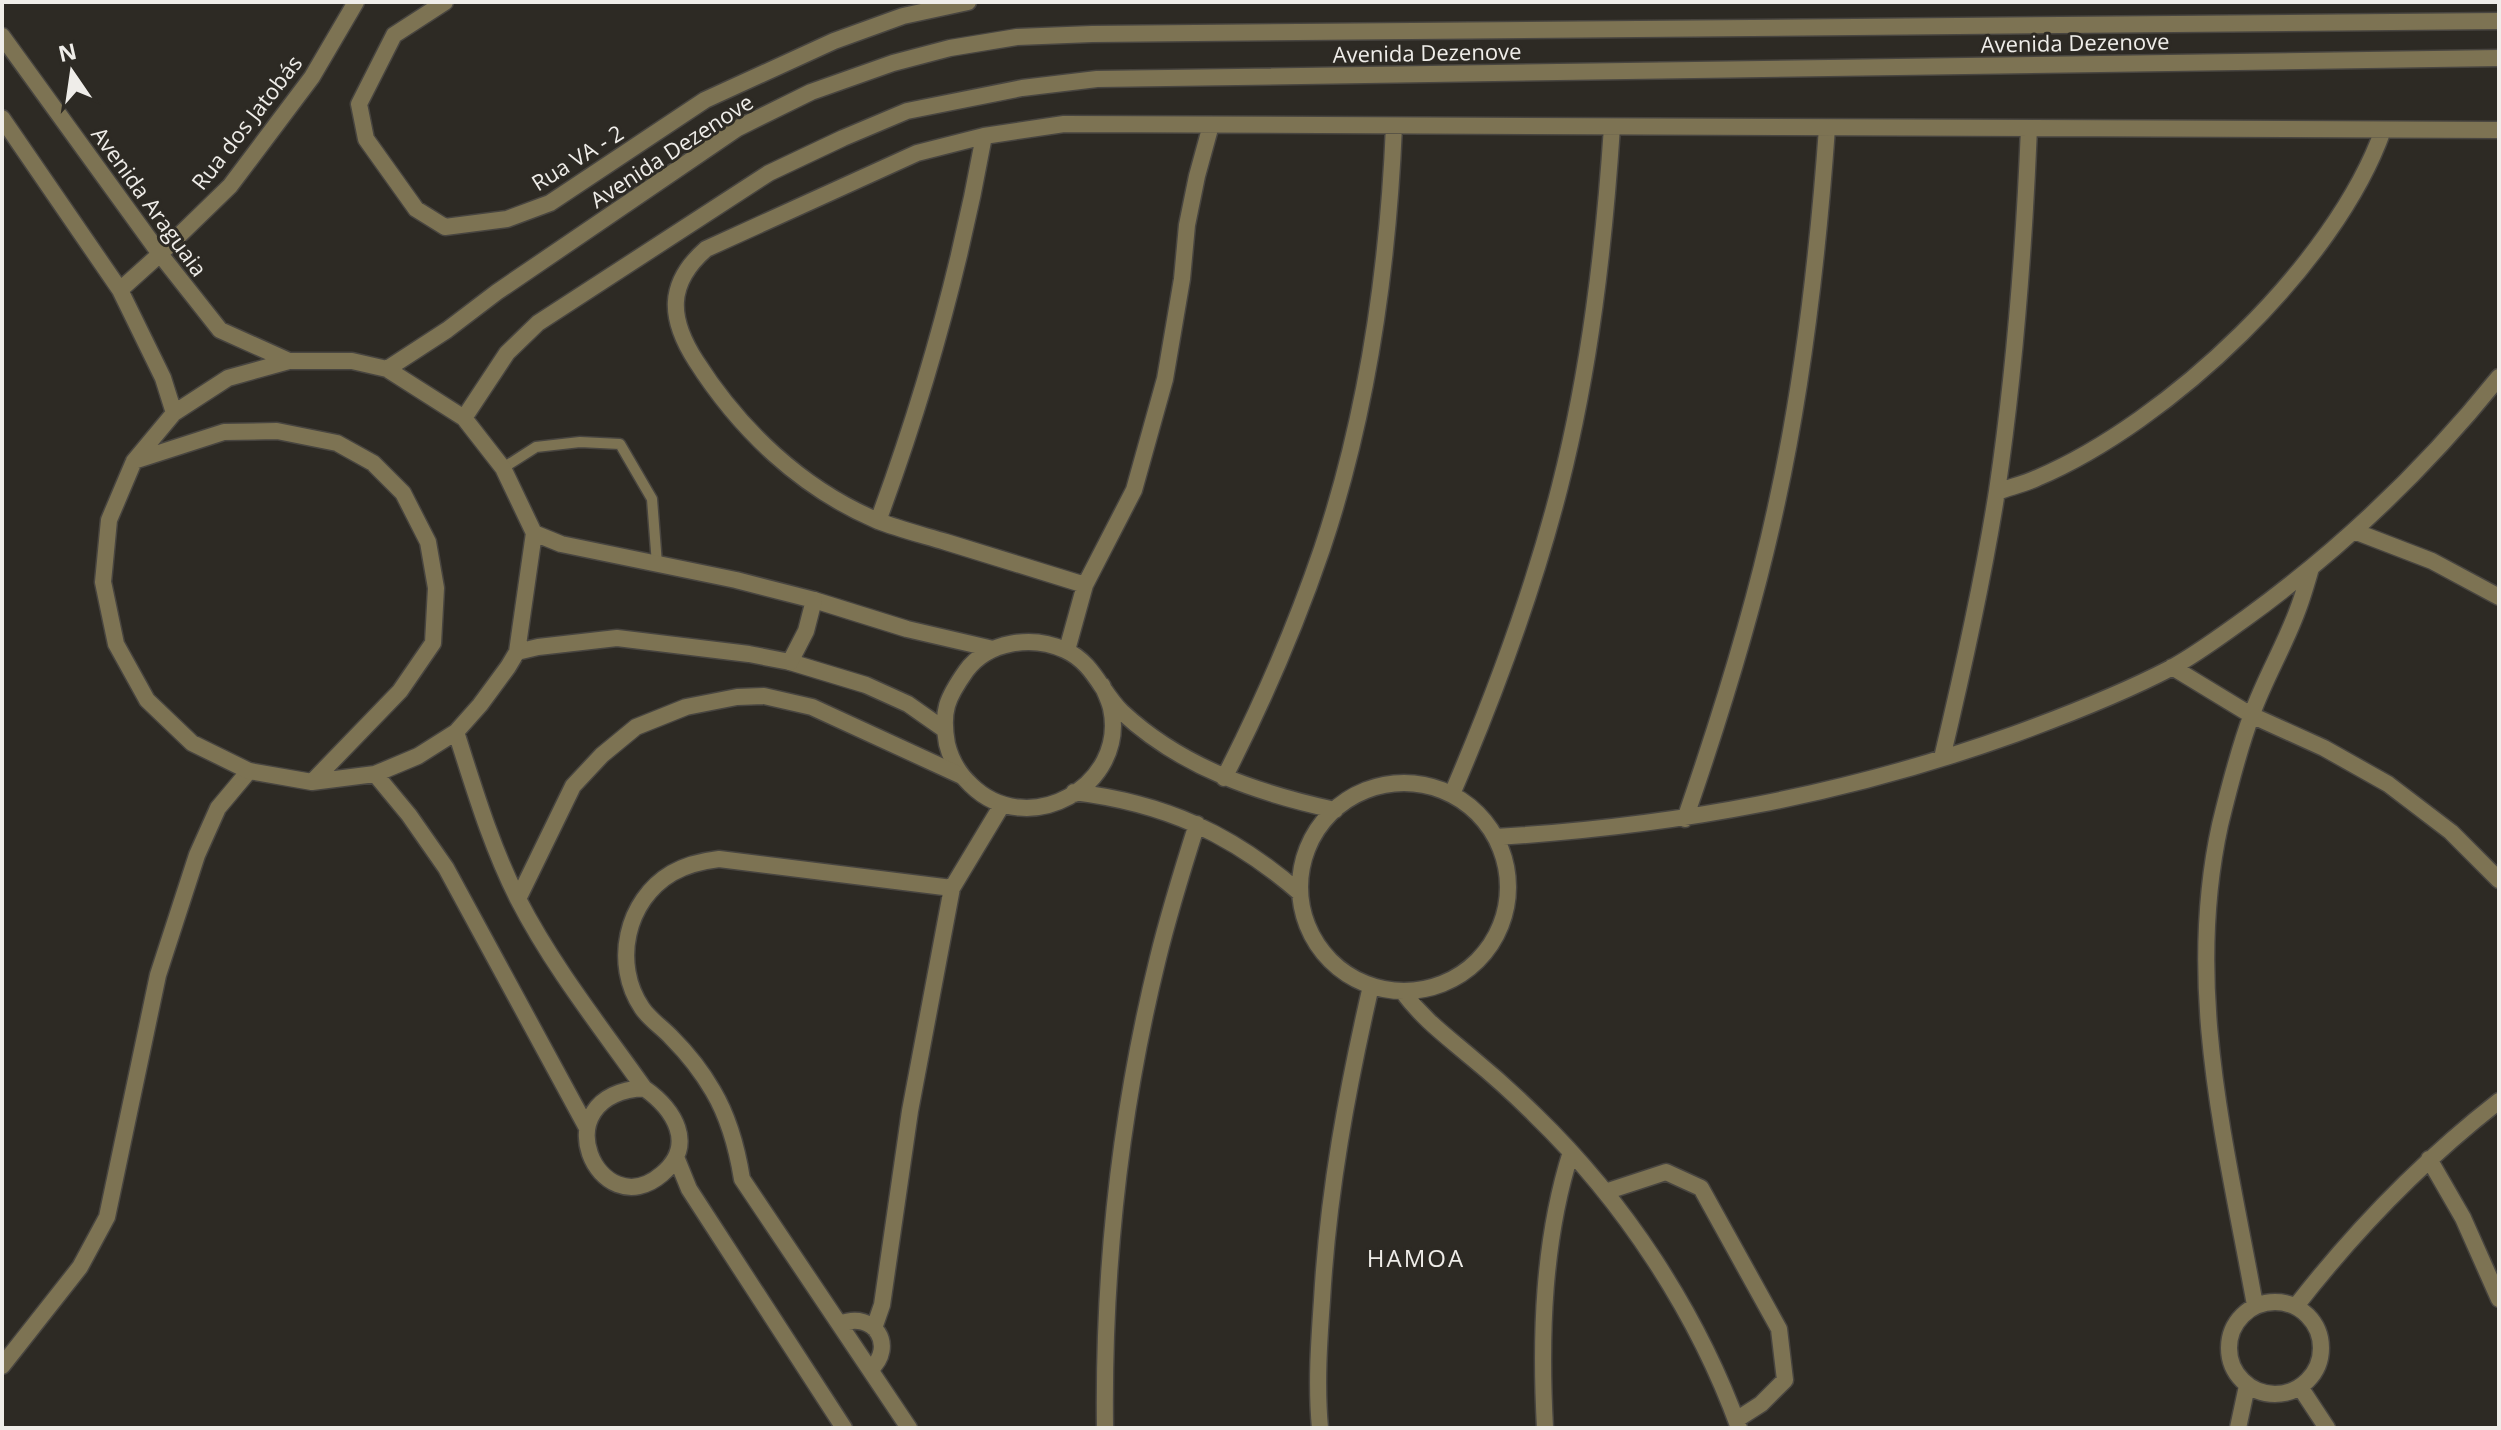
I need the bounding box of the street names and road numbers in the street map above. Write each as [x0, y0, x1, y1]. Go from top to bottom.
street label: Avenida Dezenove [1980, 25, 2170, 59]
street label: Avenida Dezenove [1332, 35, 1522, 69]
street label: Rua dos Jatobás [184, 48, 308, 196]
street label: Avenida Dezenove [584, 86, 758, 214]
street label: Rua VA - 2 [525, 117, 629, 197]
street label: Avenida Araguaia [85, 120, 215, 282]

